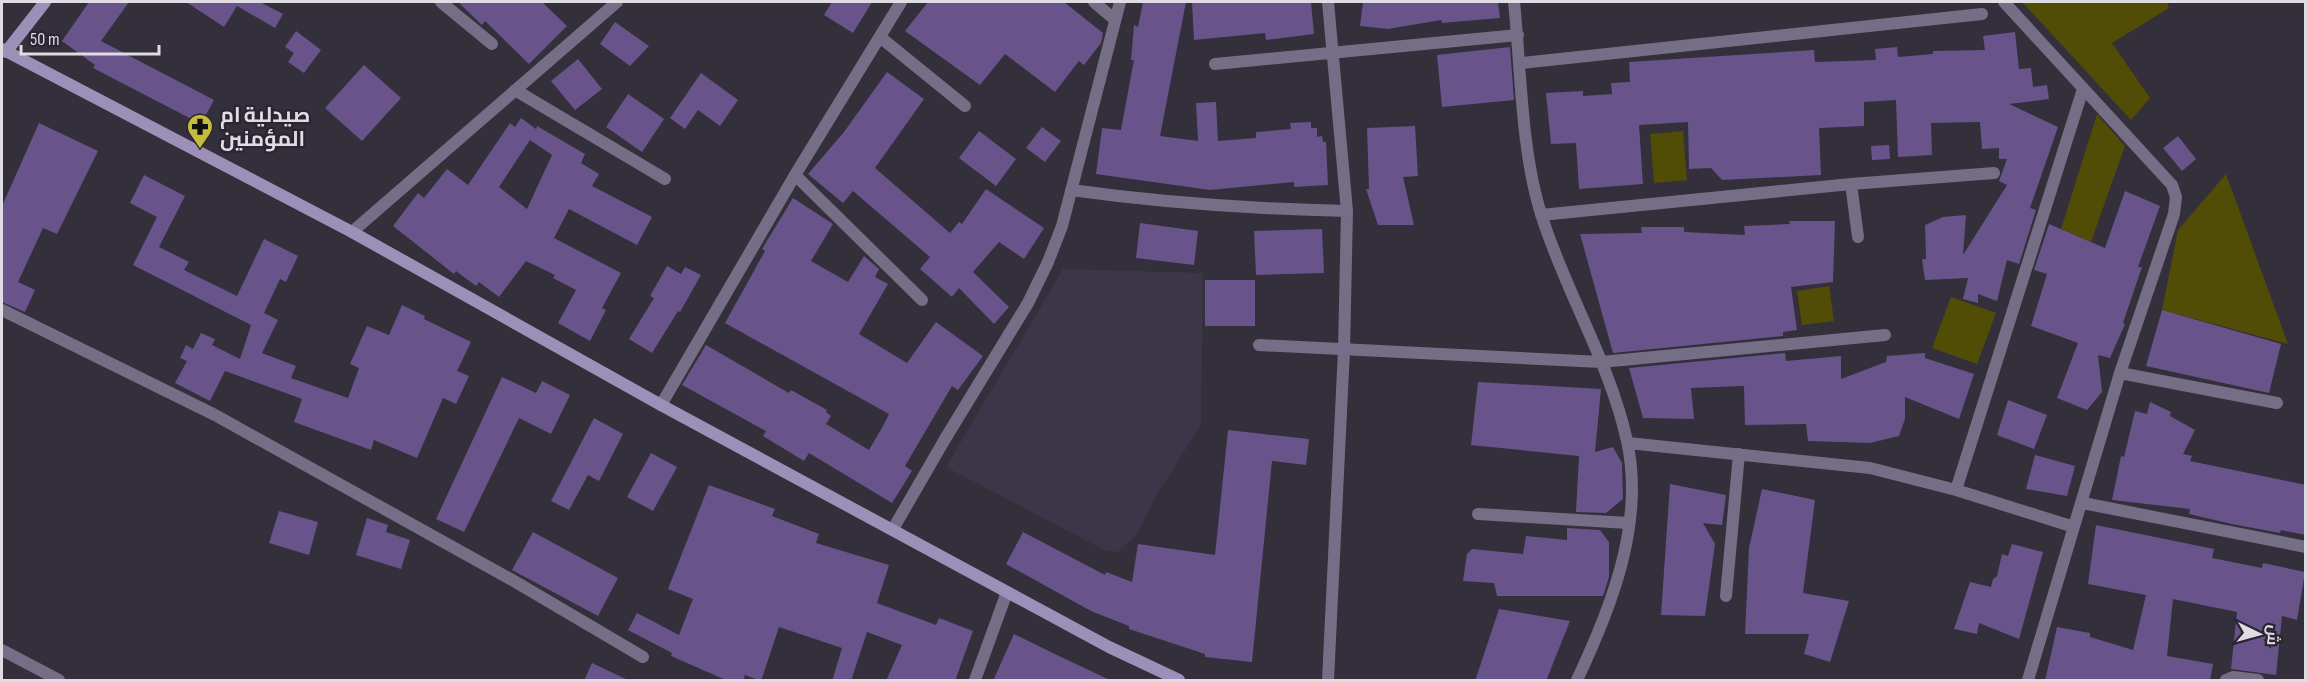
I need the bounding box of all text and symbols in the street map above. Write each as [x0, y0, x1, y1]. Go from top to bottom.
scale bar [21, 18, 159, 56]
text: 50 m [30, 29, 60, 50]
place label: صيدلية ام المؤمنين [220, 103, 310, 152]
pharmacy icon: صيدلية ام المؤمنين [185, 112, 215, 150]
north arrow [2229, 604, 2289, 664]
text: ش [2262, 624, 2283, 646]

